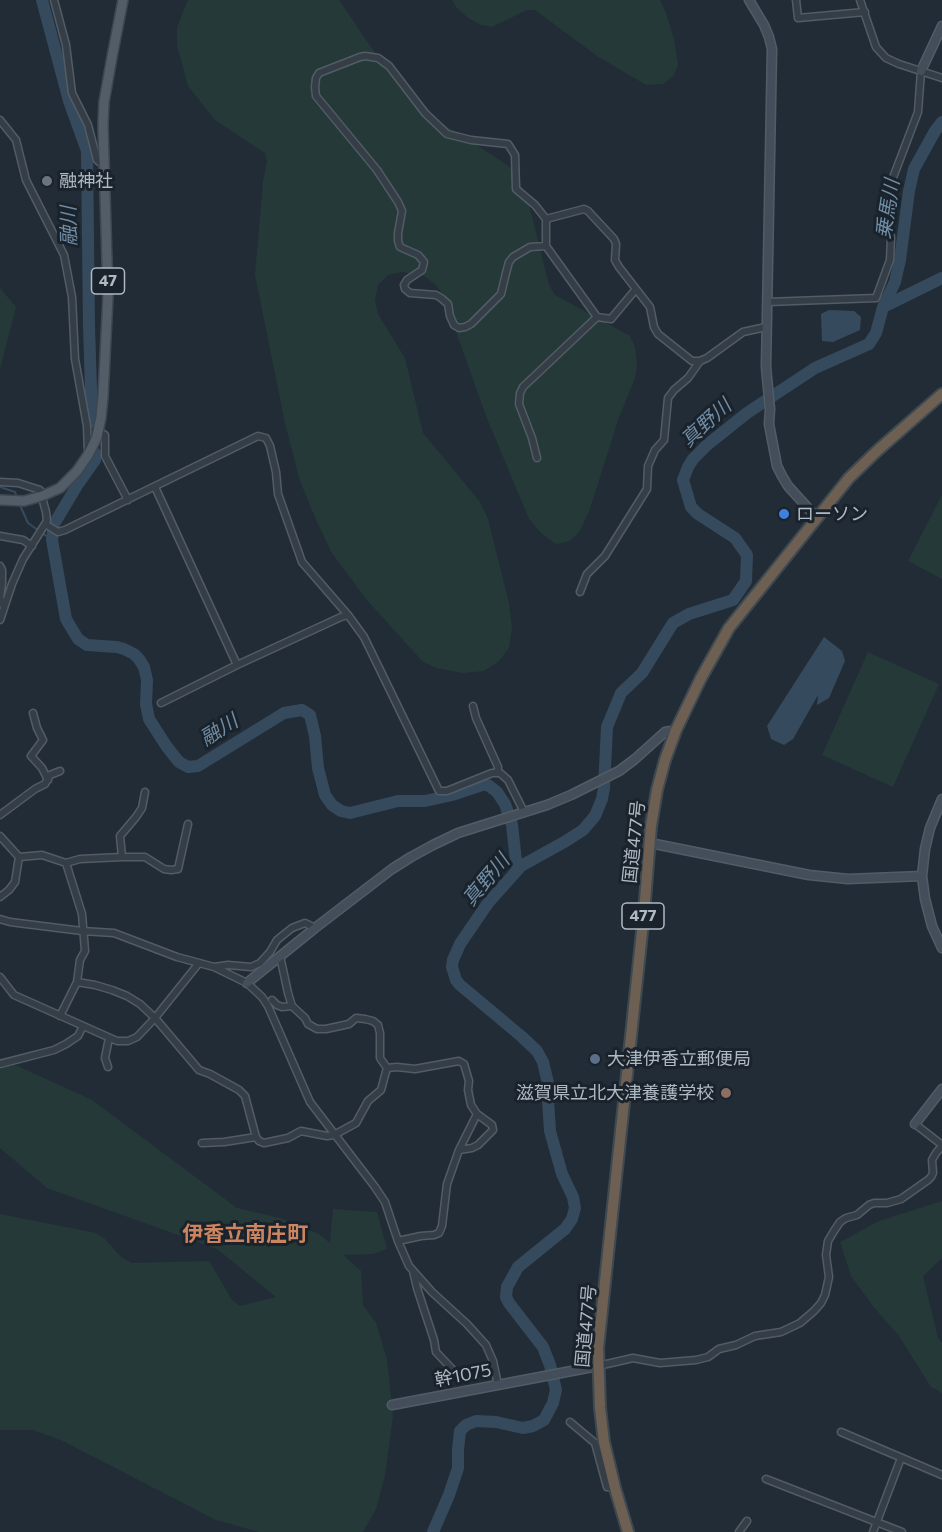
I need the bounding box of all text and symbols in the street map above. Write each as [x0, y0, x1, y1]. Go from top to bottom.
place label: 融神社 [59, 170, 113, 192]
marker: 融神社 [40, 174, 54, 188]
water label: 乗馬川 [871, 177, 905, 241]
water label: 融川 [57, 206, 81, 246]
road number: 47 [92, 268, 124, 294]
water label: 真野川 [676, 394, 736, 452]
place label: ローソン [796, 503, 868, 525]
marker: ローソン [777, 507, 791, 521]
water label: 融川 [196, 709, 242, 751]
street label: 国道477号 [619, 799, 649, 885]
water label: 真野川 [458, 849, 514, 911]
road number: 477 [622, 903, 664, 929]
place label: 大津伊香立郵便局 [607, 1048, 751, 1070]
marker: 大津伊香立郵便局 [588, 1052, 602, 1066]
place label: 滋賀県立北大津養護学校 [516, 1082, 714, 1104]
marker: 滋賀県立北大津養護学校 [719, 1086, 733, 1100]
district label: 伊香立南庄町 [182, 1221, 308, 1247]
street label: 国道477号 [572, 1283, 600, 1369]
street label: 幹1075 [433, 1359, 493, 1391]

